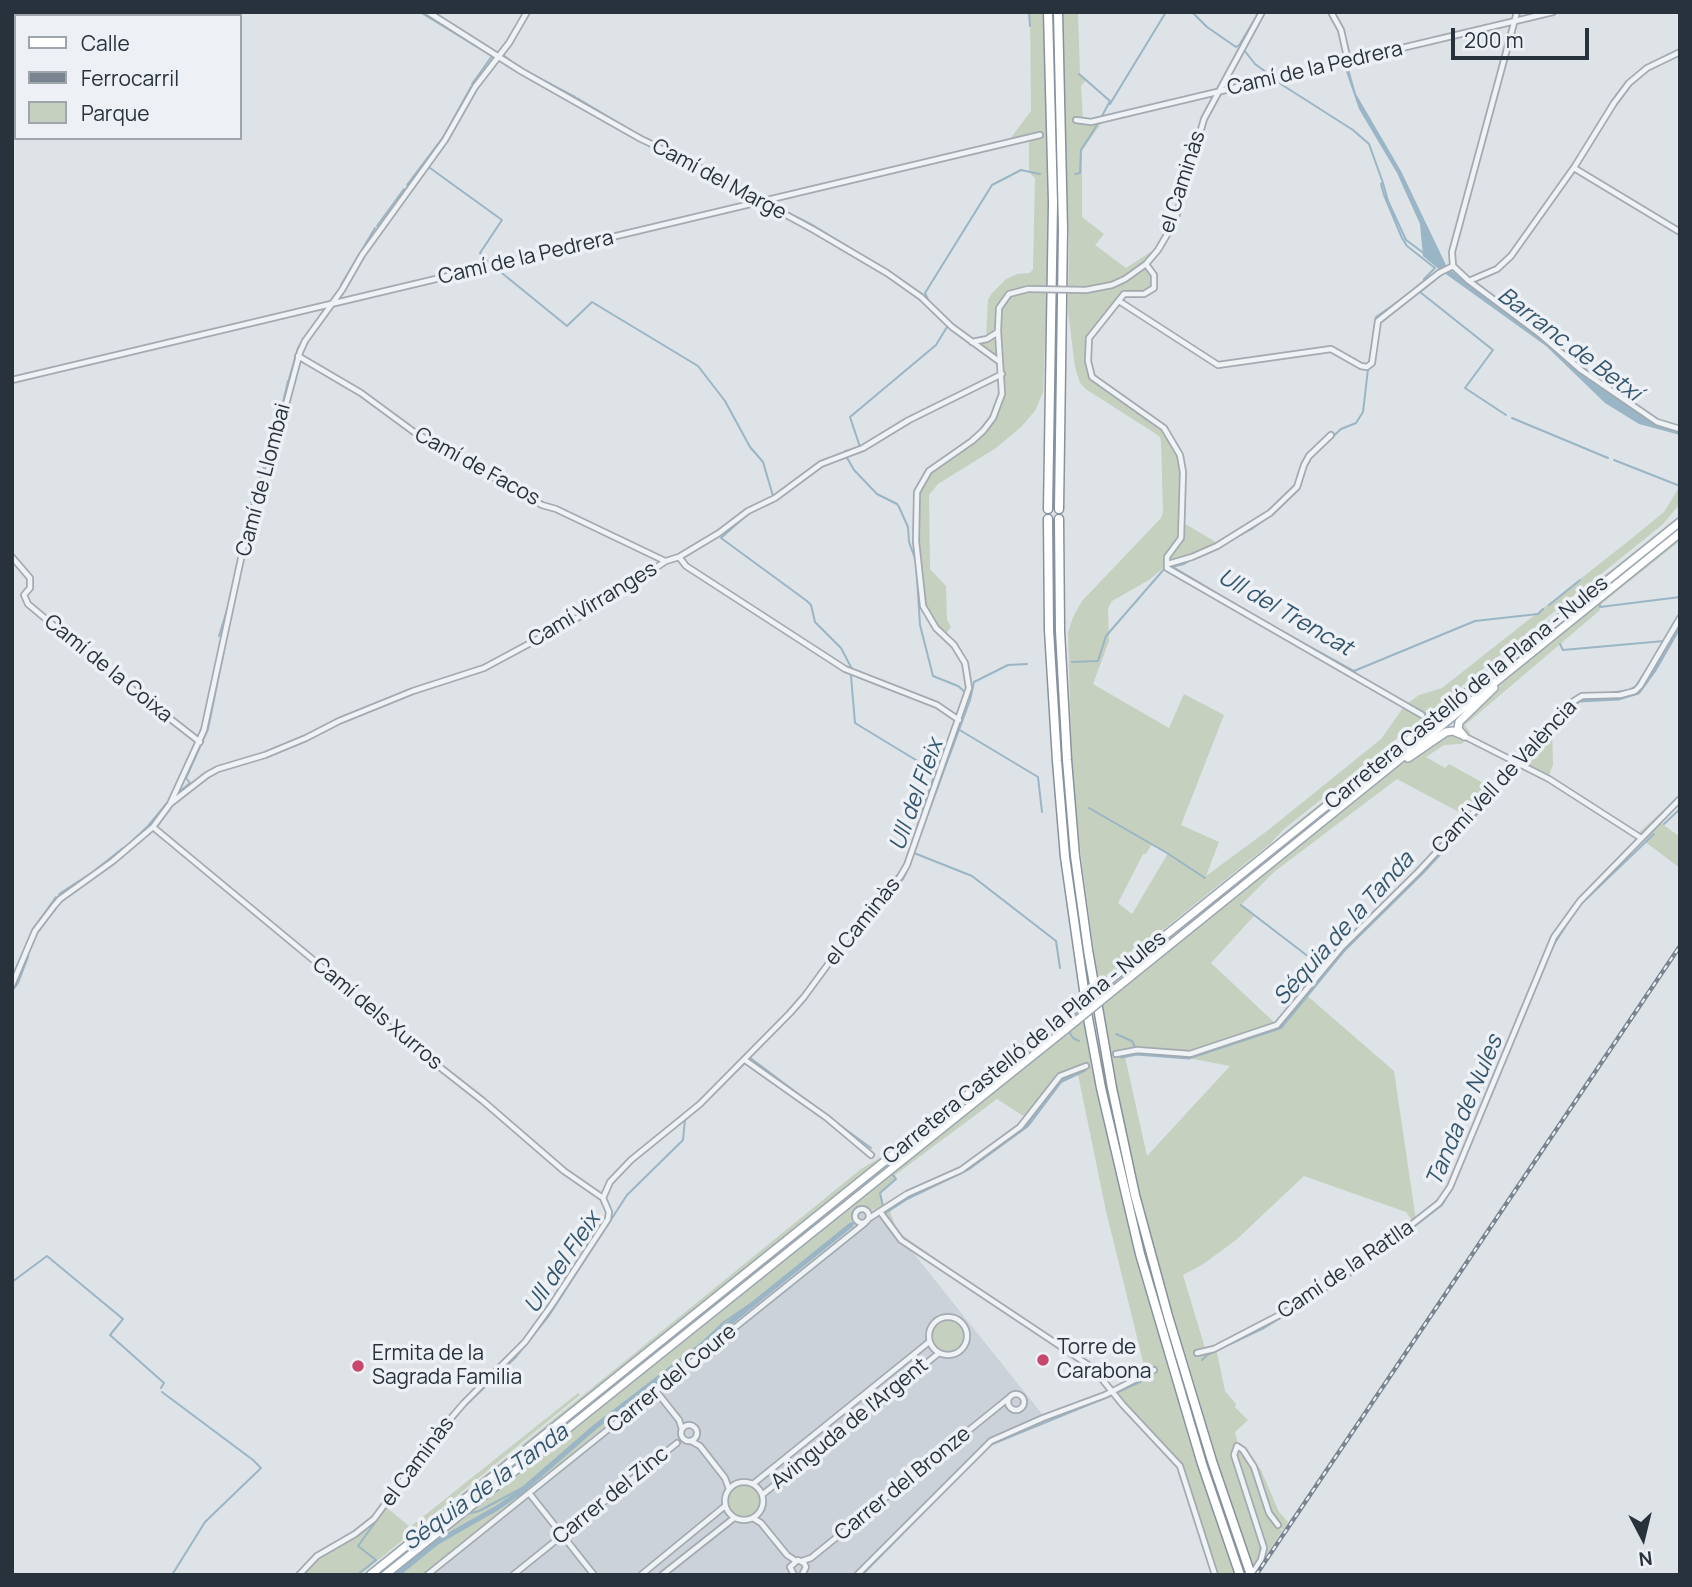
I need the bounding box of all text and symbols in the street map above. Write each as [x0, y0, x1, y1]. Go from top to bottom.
legend [14, 14, 242, 140]
scale bar [1454, 14, 1592, 58]
text: 200 m [1464, 26, 1524, 54]
text: Calle [81, 29, 130, 57]
street label: Camí de la Pedrera [1225, 37, 1405, 101]
text: Ferrocarril [81, 64, 179, 92]
text: Parque [81, 99, 150, 127]
street label: el Caminàs [1155, 128, 1211, 236]
street label: Camí del Marge [647, 134, 791, 226]
street label: Camí de la Pedrera [436, 226, 616, 290]
water label: Barranc de Betxí [1492, 282, 1646, 408]
street label: Camí de Llombai [231, 401, 297, 559]
street label: Camí de Facos [410, 422, 544, 512]
street label: Camí Virranges [524, 557, 662, 653]
water label: Ull del Trencat [1213, 563, 1357, 663]
street label: Carretera Castelló de la Plana - Nules [1320, 571, 1614, 815]
street label: Camí de la Coixa [39, 610, 177, 728]
street label: Camí Vell de València [1427, 695, 1583, 859]
water label: Ull del Fleix [884, 736, 950, 854]
water label: Séquia de la Tanda [1268, 847, 1420, 1011]
street label: el Caminàs [820, 873, 906, 971]
street label: Carretera Castelló de la Plana - Nules [878, 926, 1172, 1170]
street label: Camí dels Xurros [307, 952, 447, 1076]
water label: Tanda de Nules [1421, 1031, 1509, 1191]
water label: Ull del Fleix [519, 1207, 607, 1319]
street label: Camí de la Ratlla [1273, 1215, 1419, 1325]
street label: Carrer del Coure [602, 1319, 742, 1439]
place label: Torre de Carabona [1057, 1335, 1151, 1385]
place label: Ermita de la Sagrada Familia [372, 1341, 522, 1391]
marker: Torre de Carabona [1035, 1352, 1051, 1368]
street label: Avinguda de l'Argent [766, 1353, 934, 1495]
marker: Ermita de la Sagrada Familia [350, 1358, 366, 1374]
street label: el Caminàs [376, 1412, 460, 1512]
water label: Séquia de la Tanda [398, 1419, 574, 1557]
street label: Carrer del Bronze [830, 1422, 976, 1546]
street label: Carrer del Zinc [548, 1442, 674, 1550]
north arrow [1608, 1503, 1678, 1573]
text: N [1637, 1545, 1654, 1573]

